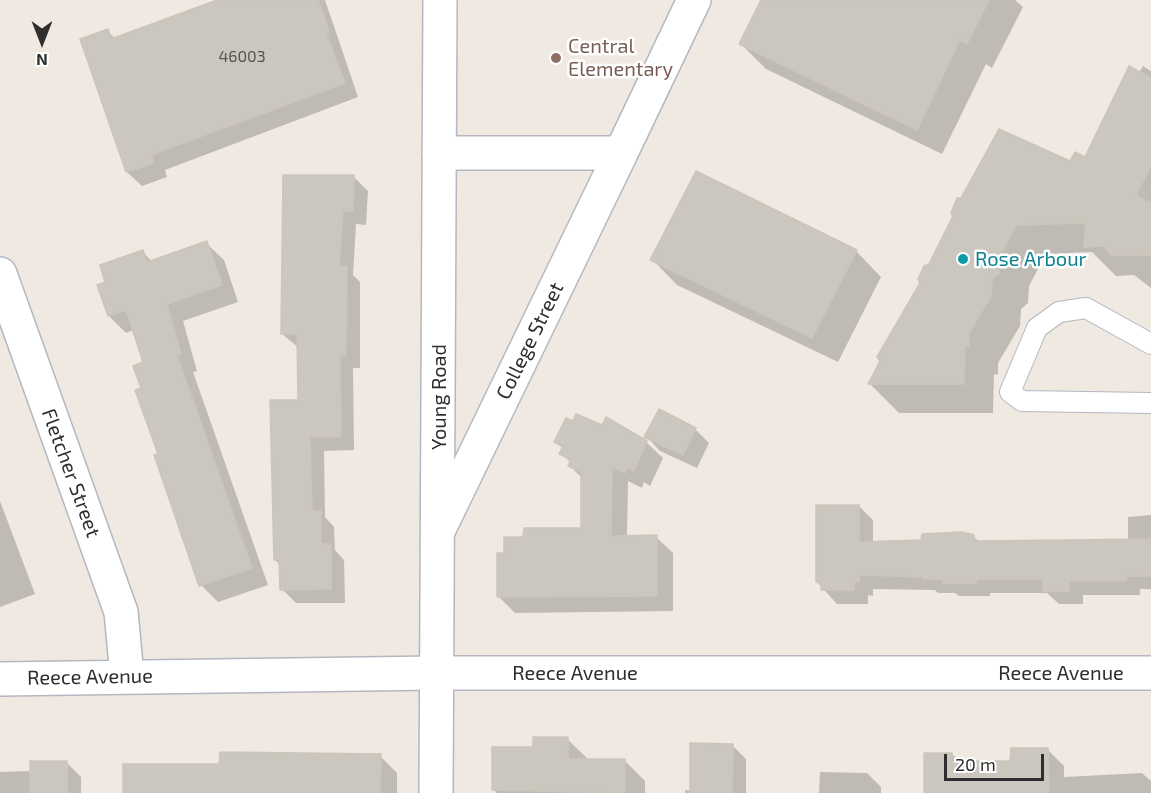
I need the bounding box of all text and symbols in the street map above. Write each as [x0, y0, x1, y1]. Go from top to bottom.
north arrow [12, 12, 72, 72]
place label: Central Elementary [568, 34, 673, 81]
house number: 46003 [218, 47, 266, 67]
text: N [36, 51, 48, 70]
marker: Central Elementary [549, 51, 563, 65]
place label: Rose Arbour [975, 247, 1087, 271]
marker: Rose Arbour [956, 252, 970, 266]
street label: College Street [491, 279, 569, 403]
street label: Young Road [427, 344, 451, 450]
street label: Fletcher Street [37, 405, 105, 541]
street label: Reece Avenue [512, 661, 638, 685]
street label: Reece Avenue [998, 661, 1124, 685]
street label: Reece Avenue [27, 664, 153, 690]
scale bar [947, 742, 1048, 780]
text: 20 m [955, 753, 996, 775]

